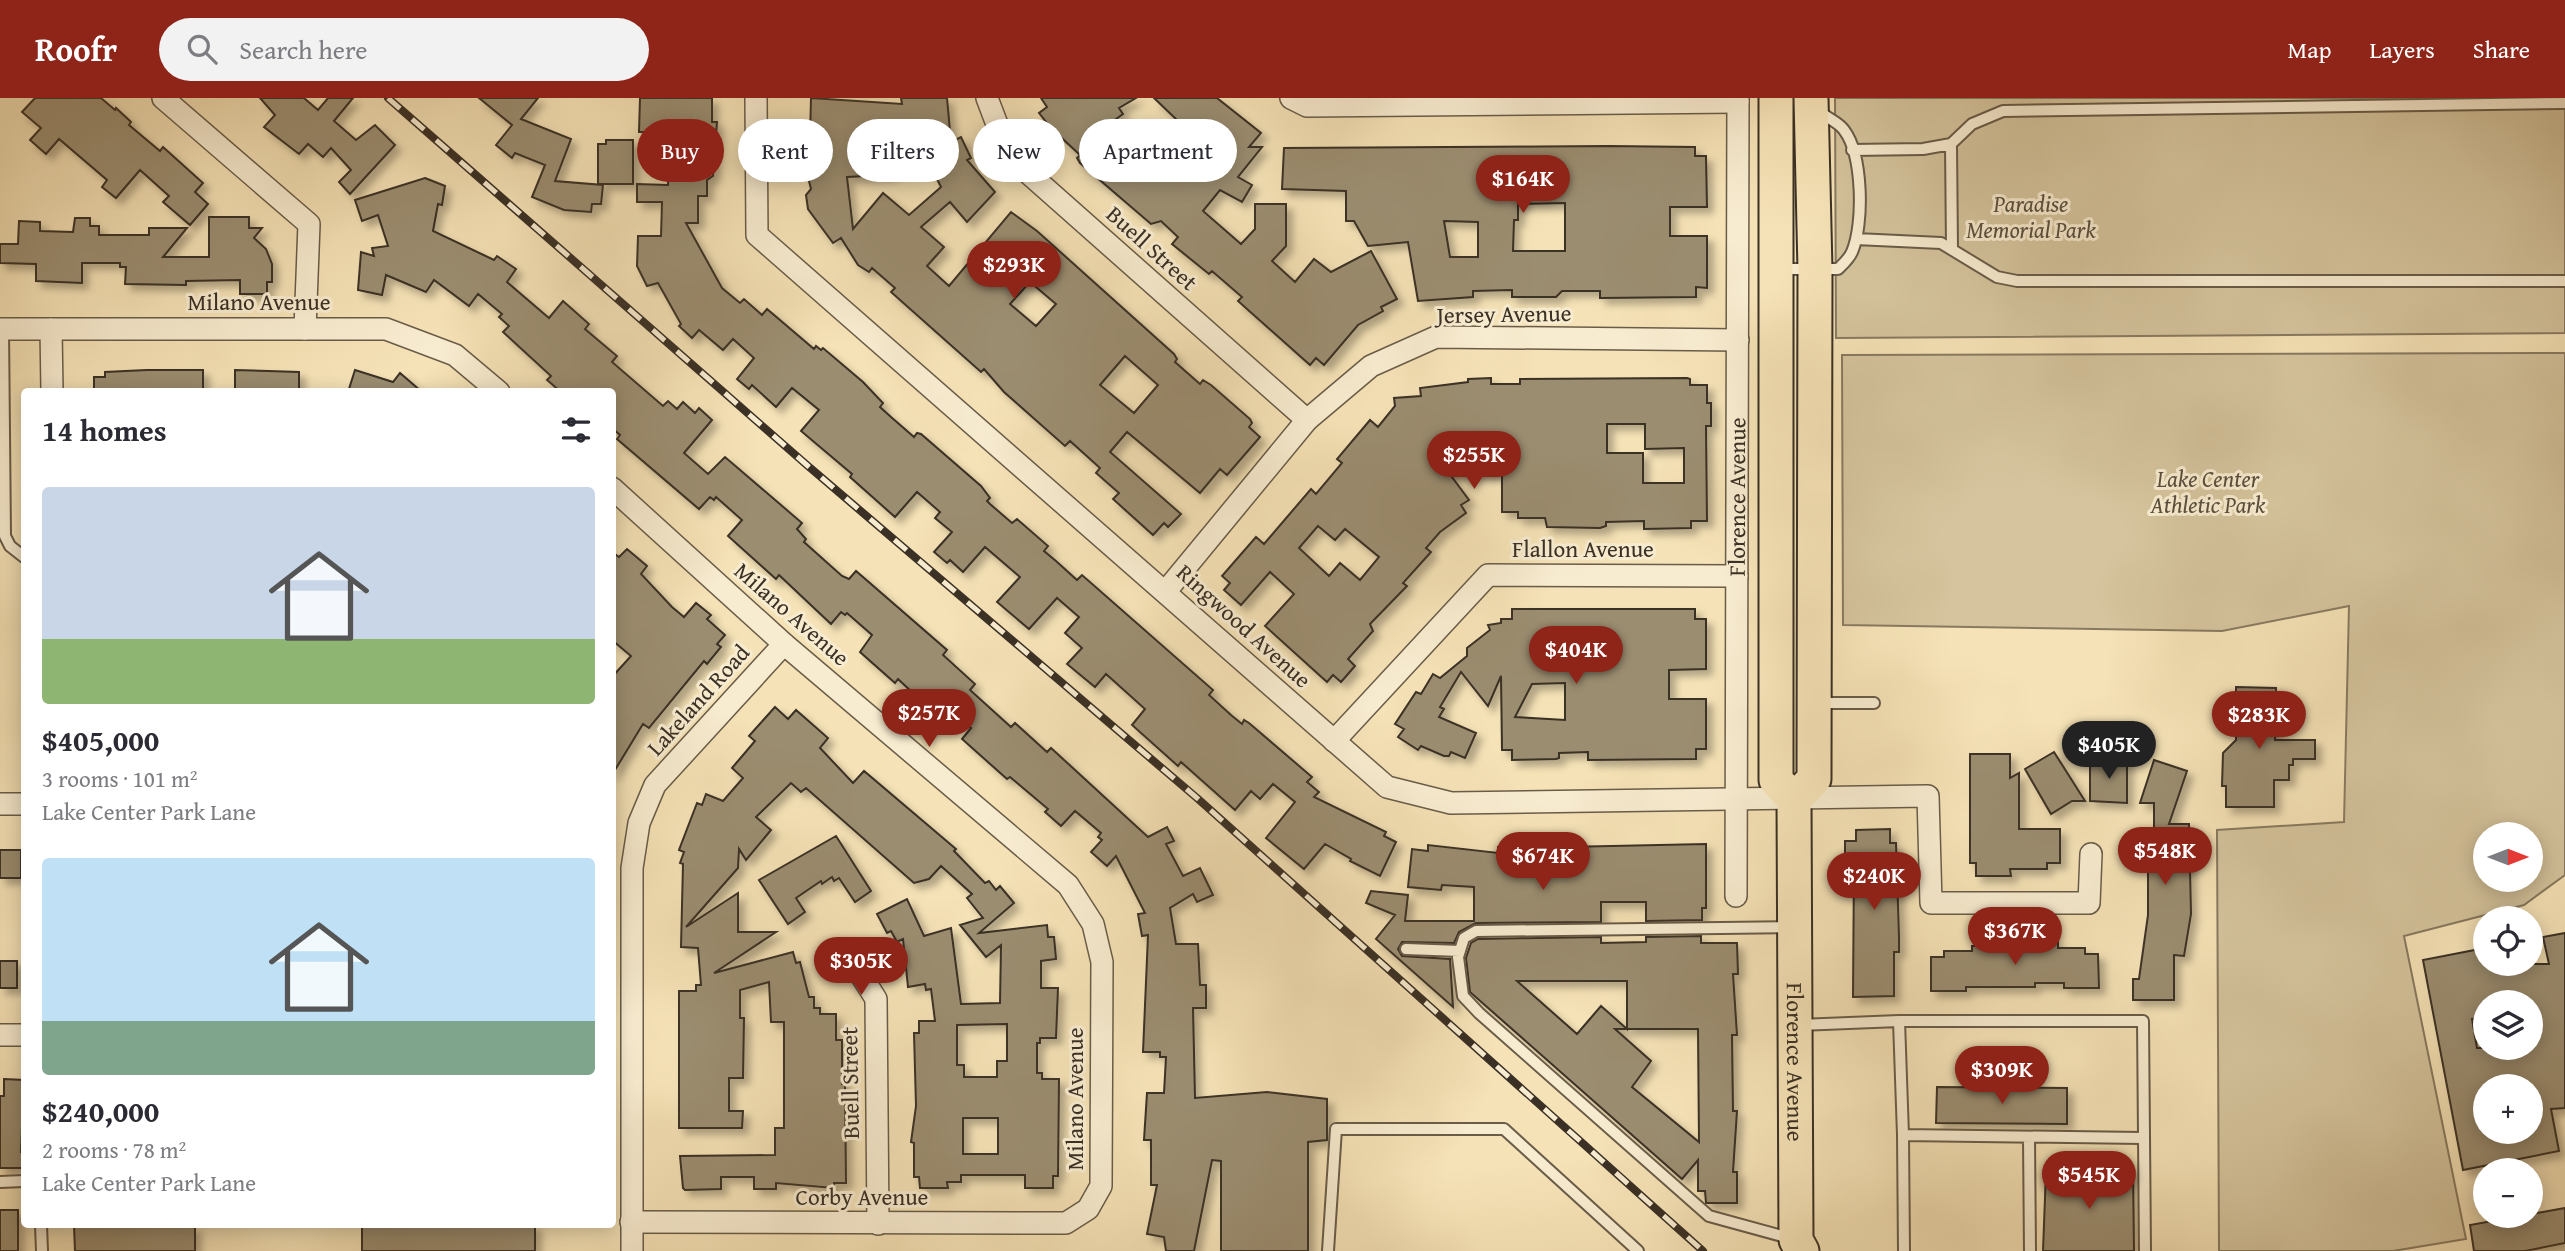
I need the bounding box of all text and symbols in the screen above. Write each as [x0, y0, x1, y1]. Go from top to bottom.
search box [159, 18, 649, 81]
text: Roofr [35, 25, 117, 73]
icon: search [183, 30, 221, 68]
text: Search here [239, 30, 368, 69]
text: Map [2288, 32, 2331, 67]
text: Layers [2369, 32, 2435, 67]
text: Share [2473, 32, 2530, 67]
chip: Buy [637, 119, 724, 182]
chip: Rent [738, 119, 833, 182]
chip: Filters [847, 119, 959, 182]
chip: New [973, 119, 1065, 182]
chip: Apartment [1079, 119, 1237, 182]
pin: $164K [1474, 156, 1572, 215]
text: $164K [1492, 161, 1554, 194]
park label: Paradise Memorial Park [1966, 187, 2096, 246]
street label: Buell Street [1100, 198, 1205, 298]
pin: $293K [965, 242, 1063, 301]
text: $293K [983, 247, 1045, 280]
street label: Milano Avenue [187, 285, 331, 318]
street label: Jersey Avenue [1433, 296, 1572, 331]
text: 14 homes [42, 408, 167, 452]
icon: filters [557, 411, 595, 449]
street label: Florence Avenue [1720, 417, 1753, 577]
pin: $255K [1425, 432, 1523, 491]
text: $255K [1443, 437, 1505, 470]
park label: Lake Center Athletic Park [2150, 462, 2266, 521]
street label: Flallon Avenue [1512, 532, 1654, 565]
icon: home [256, 533, 382, 659]
street label: Milano Avenue [728, 554, 857, 673]
street label: Ringwood Avenue [1170, 556, 1319, 695]
pin: $404K [1527, 626, 1625, 686]
text: $404K [1545, 632, 1607, 665]
street label: Lakeland Road [639, 636, 757, 763]
pin: $257K [880, 690, 978, 749]
pin: $283K [2210, 692, 2308, 751]
text: $257K [898, 695, 960, 728]
text: $283K [2228, 697, 2290, 730]
text: $405,000 [42, 718, 159, 762]
pin: $405K [2060, 722, 2158, 781]
text: $405K [2078, 727, 2140, 760]
text: 3 rooms · 101 m² [42, 762, 197, 795]
text: Lake Center Park Lane [42, 795, 256, 828]
north arrow [2473, 822, 2543, 892]
map controls [2473, 822, 2543, 1228]
pin: $548K [2116, 828, 2214, 887]
pin: $674K [1494, 832, 1592, 892]
text: $548K [2134, 833, 2196, 866]
text: $674K [1512, 838, 1574, 871]
pin: $240K [1825, 852, 1923, 912]
text: $240K [1843, 858, 1905, 891]
icon: home [256, 904, 382, 1030]
button: locate [2473, 906, 2543, 976]
pin: $367K [1966, 908, 2064, 967]
text: $367K [1984, 913, 2046, 946]
pin: $305K [812, 937, 910, 997]
text: $305K [830, 943, 892, 976]
street label: Florence Avenue [1779, 982, 1813, 1142]
button: layers [2473, 990, 2543, 1060]
street label: Buell Street [832, 1027, 867, 1140]
street label: Milano Avenue [1058, 1027, 1091, 1171]
pin: $309K [1953, 1046, 2051, 1106]
text: $309K [1971, 1052, 2033, 1085]
button: + [2473, 1074, 2543, 1144]
text: $240,000 [42, 1089, 159, 1133]
text: 2 rooms · 78 m² [42, 1133, 186, 1166]
pin: $545K [2040, 1152, 2138, 1211]
text: $545K [2058, 1157, 2120, 1190]
button: − [2473, 1158, 2543, 1228]
text: Lake Center Park Lane [42, 1166, 256, 1199]
street label: Corby Avenue [796, 1180, 928, 1213]

